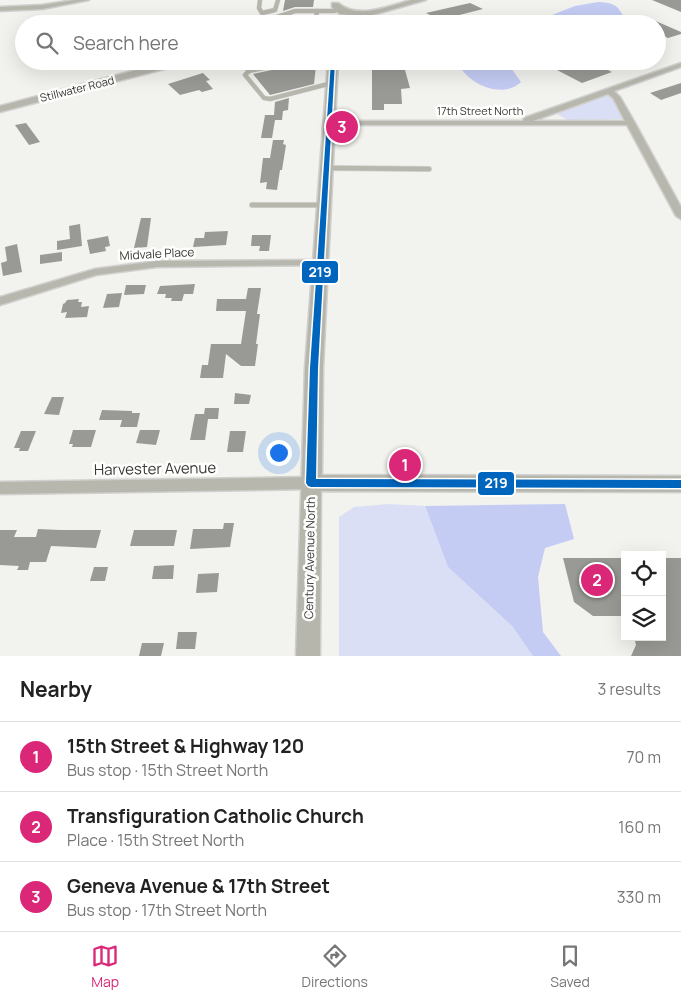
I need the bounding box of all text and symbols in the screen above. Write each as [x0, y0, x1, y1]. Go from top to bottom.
search box [15, 15, 666, 70]
icon: search [33, 29, 61, 57]
text: Search here [73, 30, 179, 56]
street label: Stillwater Road [38, 72, 116, 105]
street label: 17th Street North [437, 103, 523, 118]
pin: 3 [326, 108, 358, 146]
street label: Midvale Place [119, 243, 195, 264]
line badge: 219 [301, 260, 339, 284]
text: 219 [308, 262, 332, 281]
your location [266, 440, 292, 466]
pin: 1 [389, 446, 421, 484]
street label: Harvester Avenue [94, 457, 216, 480]
line badge: 219 [477, 471, 515, 496]
text: 219 [484, 473, 508, 492]
street label: Century Avenue North [300, 497, 319, 619]
map controls [621, 551, 666, 641]
button: locate [621, 551, 666, 596]
pin: 2 [581, 561, 613, 599]
button: layers [621, 596, 666, 641]
text: Nearby [20, 675, 92, 703]
text: 3 results [598, 678, 661, 700]
text: 15th Street & Highway 120 [67, 733, 304, 759]
text: 1 [32, 746, 40, 768]
text: 70 m [626, 746, 661, 768]
text: Bus stop · 15th Street North [67, 759, 268, 781]
text: Transfiguration Catholic Church [67, 803, 364, 829]
text: 2 [31, 816, 41, 838]
text: 160 m [618, 816, 661, 838]
text: Place · 15th Street North [67, 829, 244, 851]
text: Geneva Avenue & 17th Street [67, 873, 330, 899]
text: 3 [31, 886, 41, 908]
text: 330 m [617, 886, 661, 908]
text: Bus stop · 17th Street North [67, 899, 267, 921]
tab: Map [91, 942, 119, 991]
tab: Directions [302, 942, 368, 991]
tab: Saved [550, 942, 590, 991]

